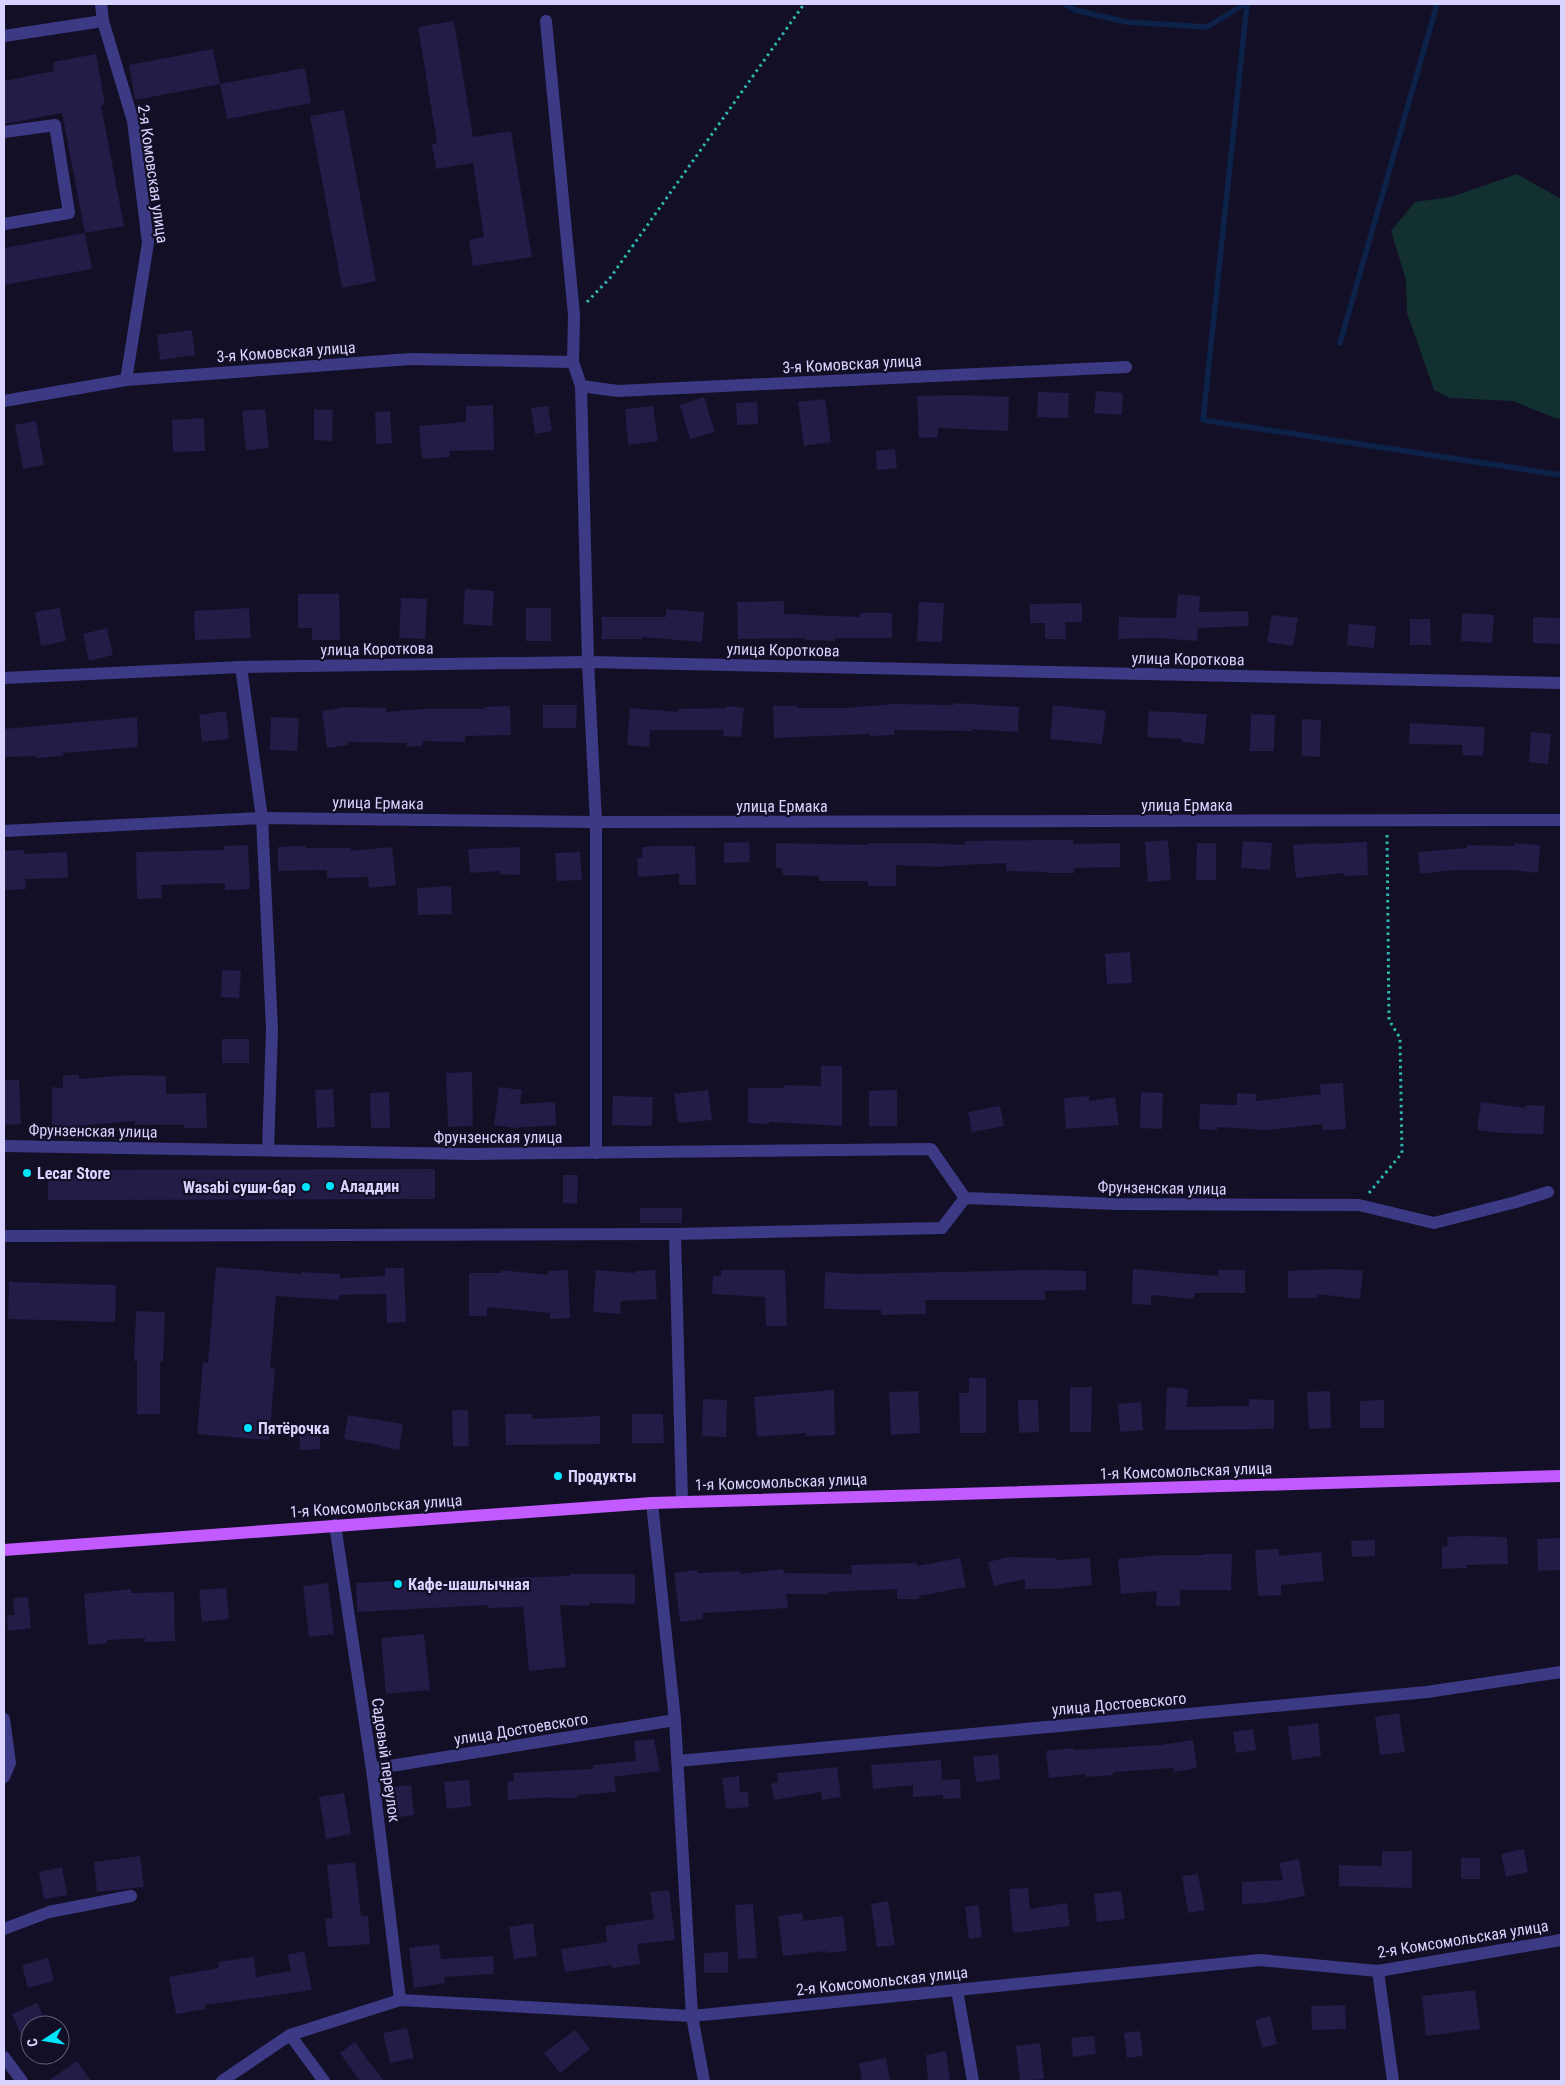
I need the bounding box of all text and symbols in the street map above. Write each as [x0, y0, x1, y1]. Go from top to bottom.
street label: 2-я Комовская улица [134, 104, 172, 244]
street label: 3-я Комовская улица [216, 338, 356, 366]
street label: 3-я Комовская улица [782, 351, 922, 377]
street label: улица Короткова [320, 639, 434, 659]
street label: улица Короткова [726, 640, 840, 660]
street label: улица Короткова [1131, 649, 1245, 669]
street label: улица Ермака [332, 793, 424, 813]
street label: улица Ермака [1141, 796, 1233, 815]
street label: улица Ермака [736, 797, 828, 816]
street label: Фрунзенская улица [28, 1120, 158, 1142]
street label: Фрунзенская улица [433, 1128, 563, 1147]
place label: Lecar Store [37, 1164, 111, 1183]
marker: Lecar Store [21, 1167, 33, 1179]
place label: Аладдин [340, 1177, 399, 1196]
street label: Фрунзенская улица [1097, 1177, 1227, 1199]
place label: Wasabi суши-бар [183, 1178, 296, 1197]
marker: Аладдин [324, 1180, 336, 1192]
marker: Wasabi суши-бар [300, 1181, 312, 1193]
place label: Пятёрочка [258, 1419, 330, 1438]
marker: Пятёрочка [242, 1422, 254, 1434]
street label: 1-я Комсомольская улица [1099, 1458, 1273, 1484]
place label: Продукты [568, 1467, 636, 1486]
street label: 1-я Комсомольская улица [694, 1469, 868, 1495]
marker: Продукты [552, 1470, 564, 1482]
street label: 1-я Комсомольская улица [289, 1490, 463, 1522]
place label: Кафе-шашлычная [408, 1575, 530, 1594]
marker: Кафе-шашлычная [392, 1578, 404, 1590]
street label: улица Достоевского [1051, 1689, 1187, 1719]
street label: Садовый переулок [368, 1697, 404, 1824]
street label: улица Достоевского [453, 1709, 589, 1749]
street label: 2-я Комсомольская улица [1376, 1916, 1550, 1962]
street label: 2-я Комсомольская улица [795, 1963, 969, 1999]
north arrow [20, 2015, 70, 2065]
text: С [24, 2037, 41, 2048]

